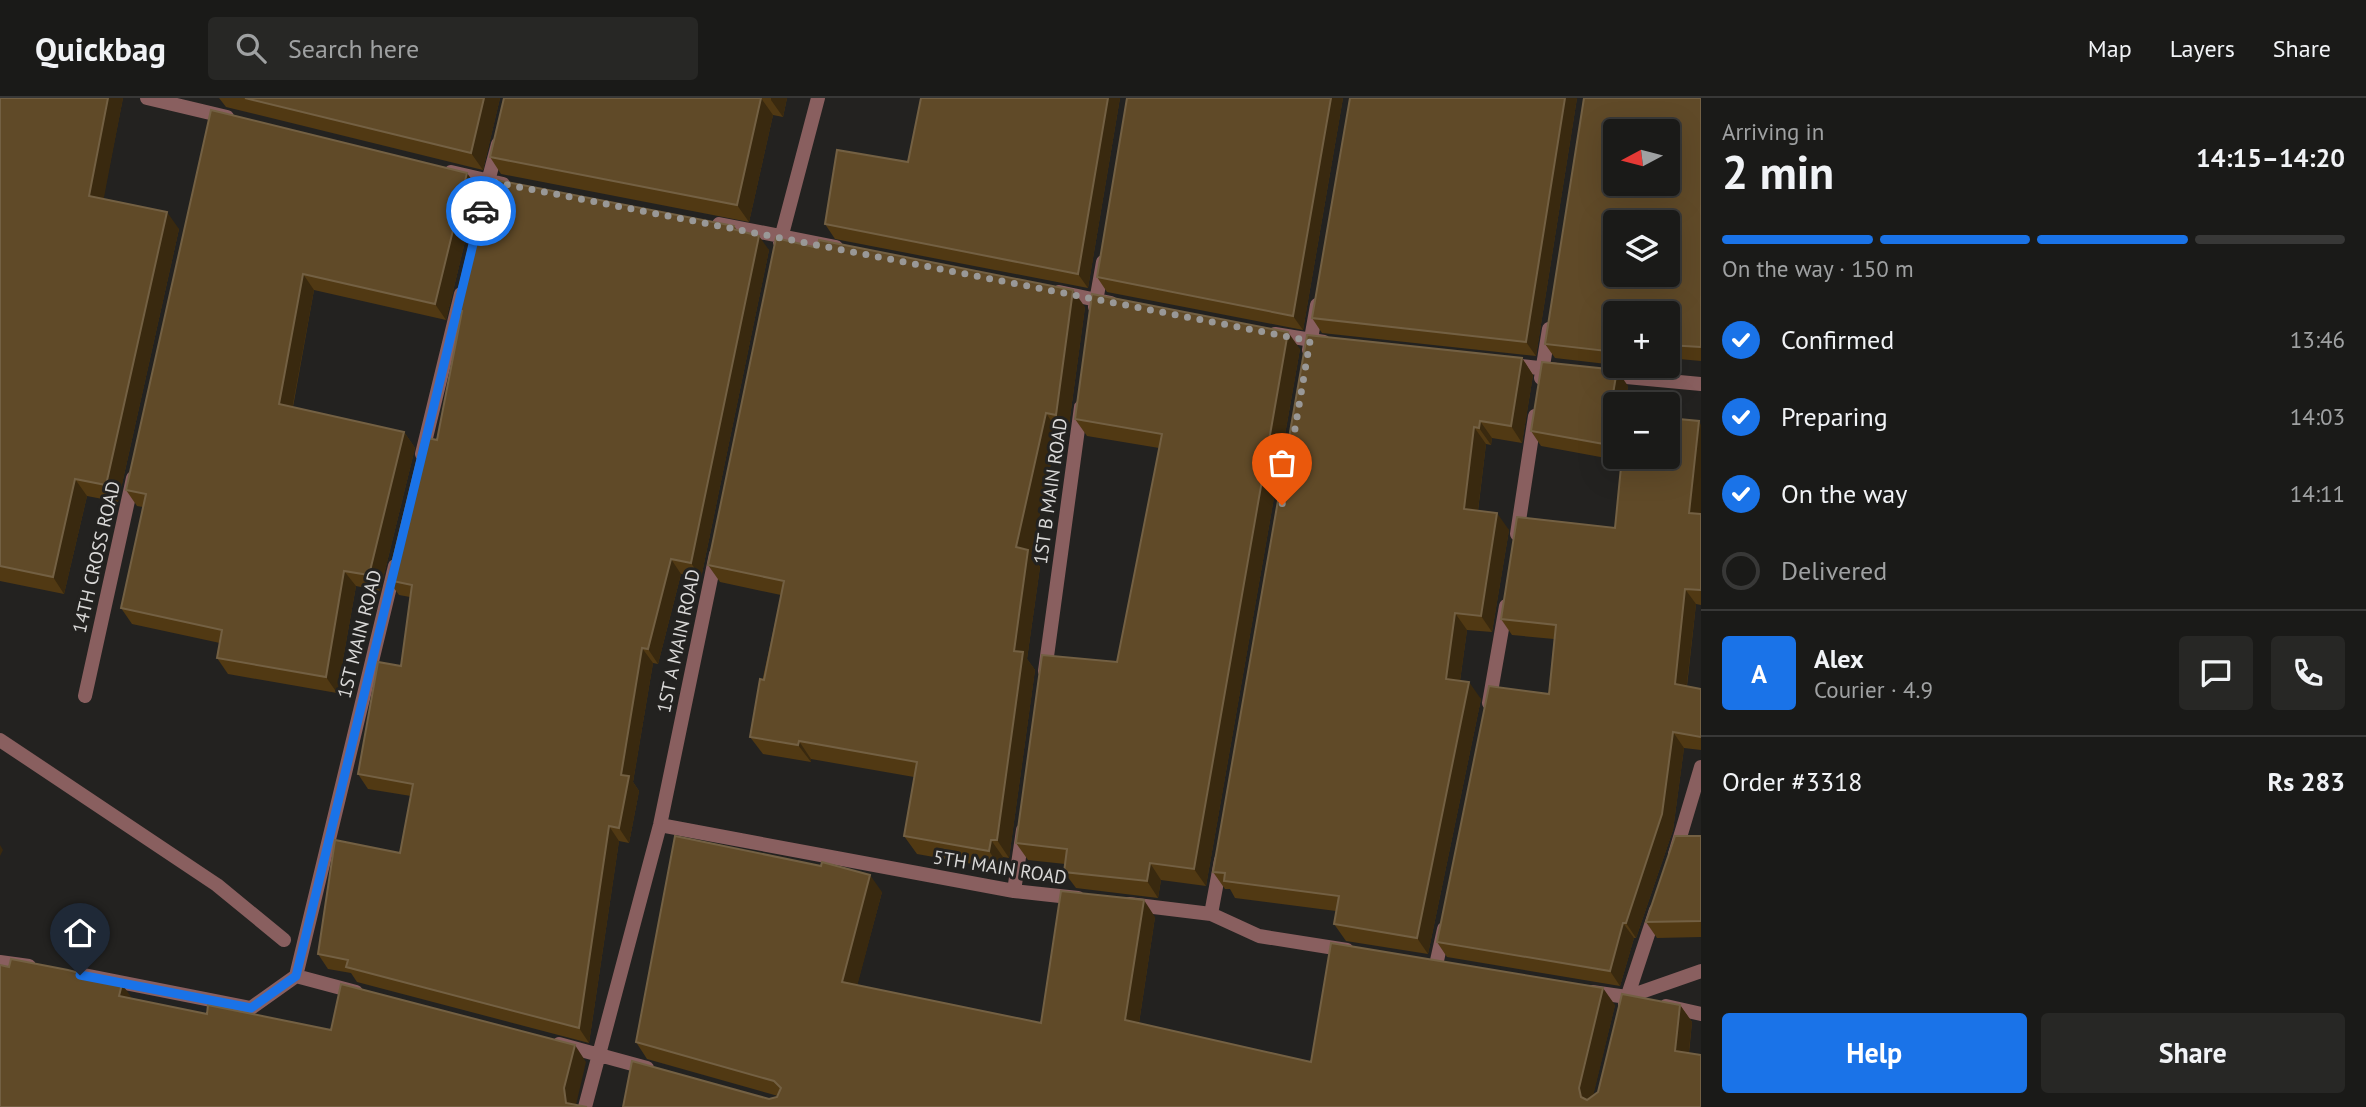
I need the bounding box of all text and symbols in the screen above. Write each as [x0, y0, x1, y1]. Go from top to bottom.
search box [208, 17, 698, 80]
text: Quickbag [35, 27, 166, 70]
icon: search [232, 29, 270, 67]
text: Search here [288, 32, 419, 65]
text: Map [2088, 33, 2132, 64]
text: Layers [2170, 33, 2235, 64]
text: Share [2273, 33, 2331, 64]
text: Arriving in [1722, 117, 1824, 146]
north arrow [1603, 119, 1680, 196]
map controls [1603, 119, 1680, 469]
text: 14:15–14:20 [2196, 141, 2345, 174]
text: 2 min [1722, 142, 1834, 202]
courier [446, 176, 516, 246]
icon: car [462, 192, 500, 230]
button: layers [1603, 210, 1680, 287]
text: On the way · 150 m [1722, 254, 1914, 283]
button: + [1603, 301, 1680, 378]
icon: check [1722, 321, 1760, 359]
text: Confirmed [1781, 323, 1894, 356]
text: 13:46 [2290, 325, 2345, 354]
button: − [1603, 392, 1680, 469]
icon: check [1722, 398, 1760, 436]
text: Preparing [1781, 400, 1888, 433]
text: 14:03 [2290, 402, 2345, 431]
street label: 1ST B MAIN ROAD [1028, 416, 1072, 566]
pin [1252, 433, 1312, 505]
icon: bag [1263, 444, 1301, 482]
icon: check [1722, 475, 1760, 513]
text: On the way [1781, 477, 1907, 510]
street label: 14TH CROSS ROAD [67, 479, 125, 635]
text: 14:11 [2290, 479, 2345, 508]
text: Delivered [1781, 554, 1887, 587]
street label: 1ST MAIN ROAD [331, 567, 387, 701]
street label: 1ST A MAIN ROAD [651, 567, 705, 715]
button: chat [2179, 636, 2253, 710]
button: phone [2271, 636, 2345, 710]
text: Alex [1814, 642, 1864, 675]
text: A [1751, 657, 1767, 690]
text: Courier · 4.9 [1814, 675, 1933, 704]
text: Order #3318 [1722, 765, 1862, 798]
text: Rs 283 [2268, 765, 2345, 798]
street label: 5TH MAIN ROAD [932, 845, 1068, 889]
pin [50, 903, 110, 975]
icon: home [61, 914, 99, 952]
button: Help [1722, 1013, 2027, 1093]
button: Share [2041, 1013, 2345, 1093]

